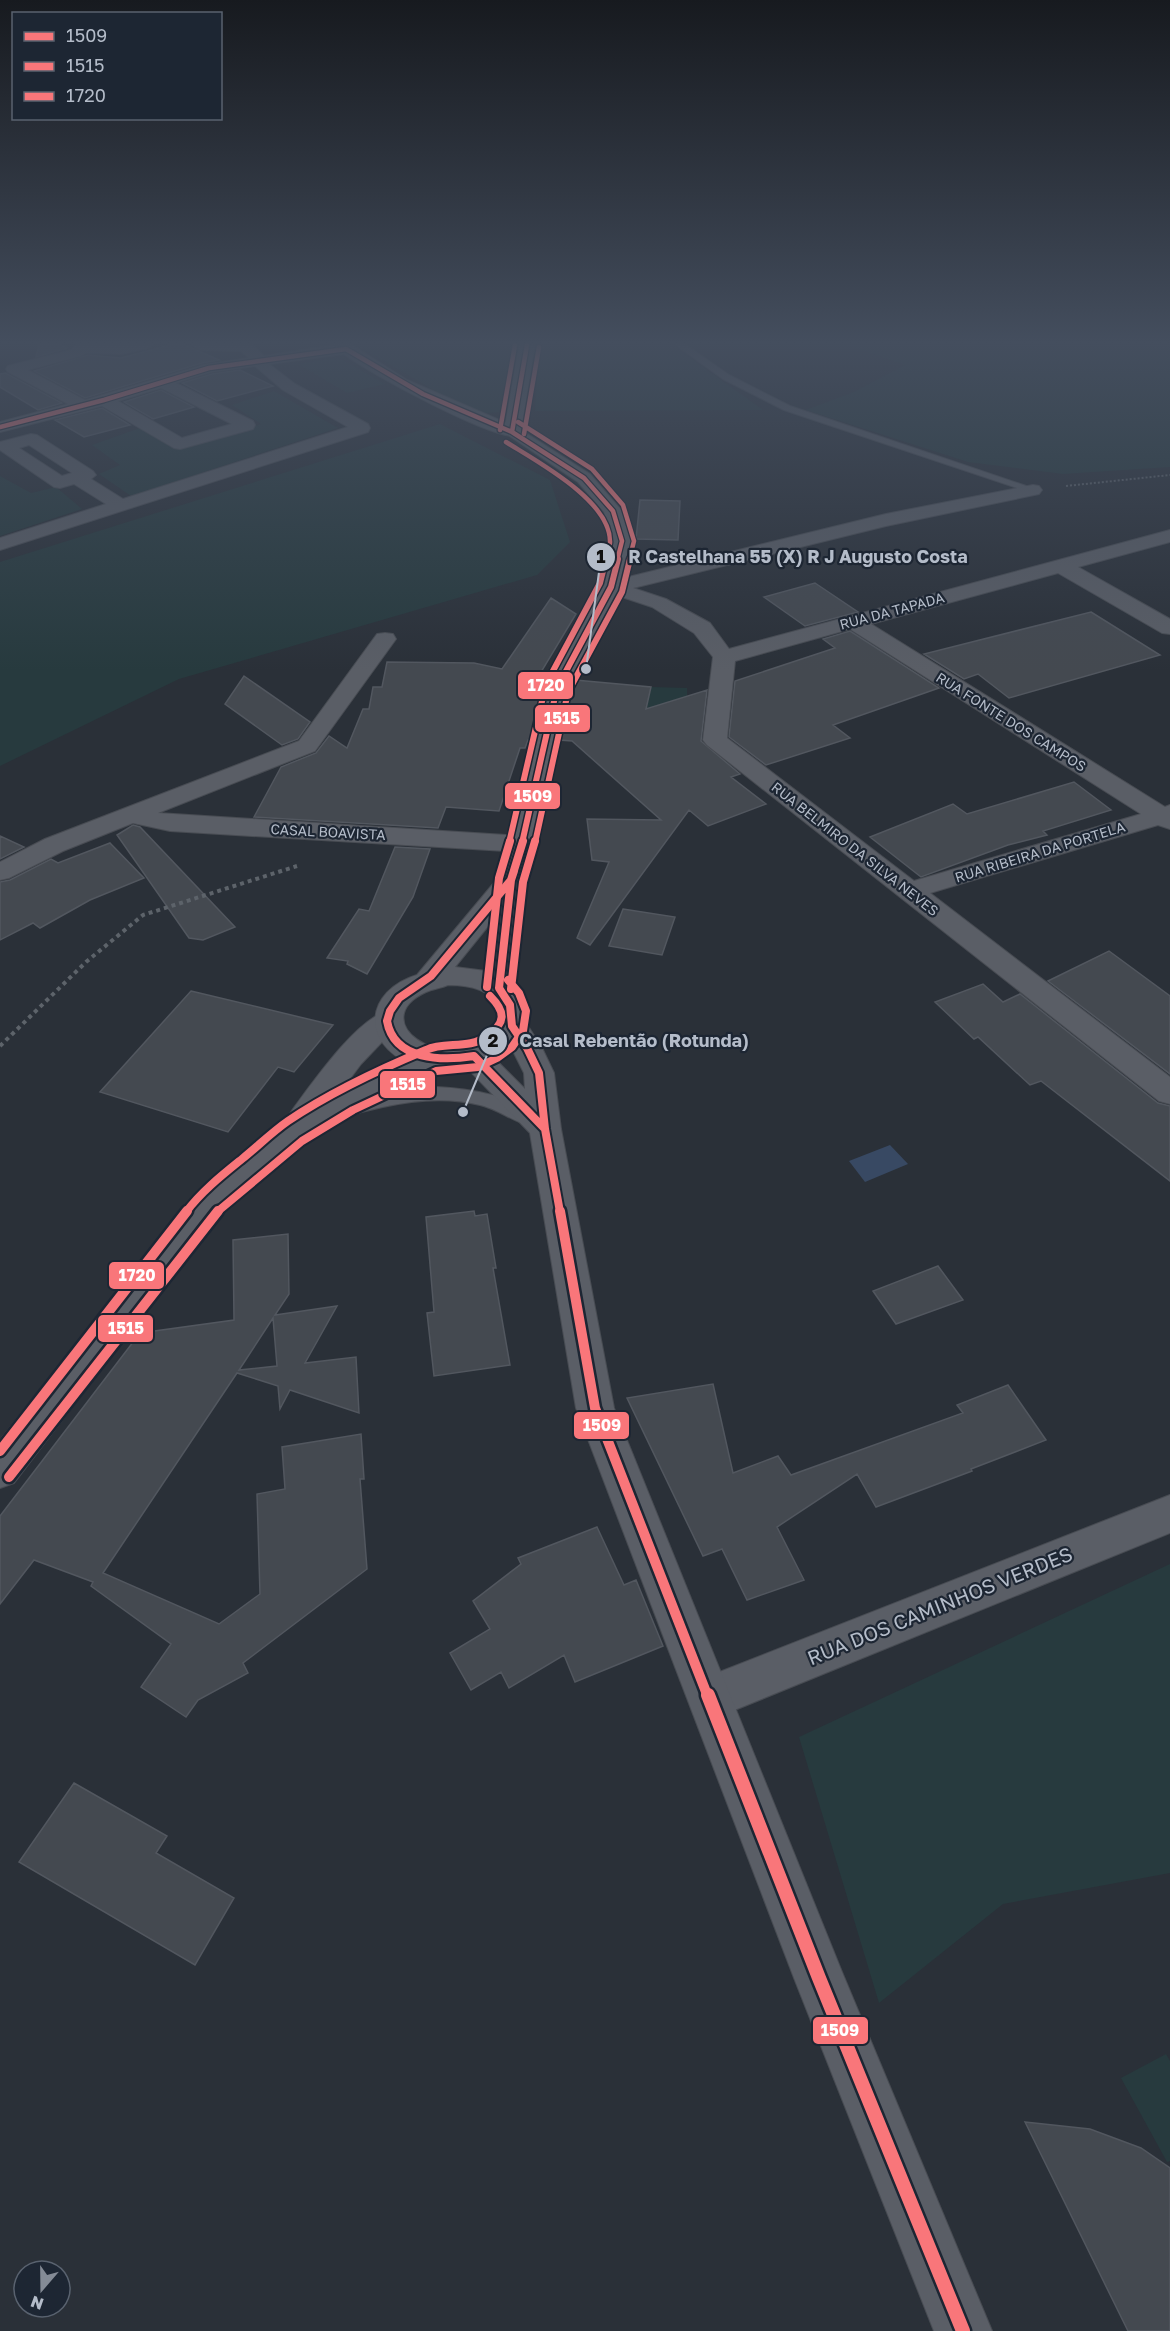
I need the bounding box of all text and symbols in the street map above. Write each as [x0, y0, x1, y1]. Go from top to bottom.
legend [12, 12, 222, 120]
text: 1509 [66, 24, 107, 46]
text: 1515 [66, 54, 104, 76]
text: 1720 [66, 84, 106, 106]
callout: R Castelhana 55 (X) R J Augusto Costa [586, 539, 979, 575]
text: 1 [596, 545, 606, 567]
text: R Castelhana 55 (X) R J Augusto Costa [628, 545, 968, 567]
street label: RUA DA TAPADA [838, 588, 947, 633]
street label: RUA FONTE DOS CAMPOS [933, 668, 1090, 775]
line badge: 1720 [517, 671, 574, 700]
text: 1720 [527, 675, 565, 695]
line badge: 1515 [534, 704, 591, 733]
text: 1515 [544, 708, 580, 728]
street label: RUA BELMIRO DA SILVA NEVES [768, 778, 942, 919]
line badge: 1509 [504, 782, 561, 810]
text: 1509 [514, 786, 552, 806]
street label: RUA RIBEIRA DA PORTELA [953, 817, 1128, 886]
street label: CASAL BOAVISTA [270, 820, 387, 843]
callout: Casal Rebentão (Rotunda) [478, 1023, 761, 1059]
text: 2 [488, 1029, 499, 1051]
text: Casal Rebentão (Rotunda) [519, 1029, 749, 1051]
line badge: 1515 [379, 1070, 436, 1099]
text: 1515 [390, 1074, 426, 1094]
line badge: 1720 [108, 1261, 165, 1290]
text: 1720 [118, 1265, 156, 1285]
line badge: 1515 [97, 1314, 154, 1343]
text: 1515 [108, 1318, 144, 1338]
line badge: 1509 [573, 1411, 630, 1440]
text: 1509 [583, 1415, 621, 1435]
street label: RUA DOS CAMINHOS VERDES [804, 1541, 1076, 1669]
line badge: 1509 [812, 2016, 869, 2045]
text: 1509 [821, 2020, 859, 2040]
north arrow [12, 2259, 72, 2319]
text: N [28, 2292, 46, 2315]

